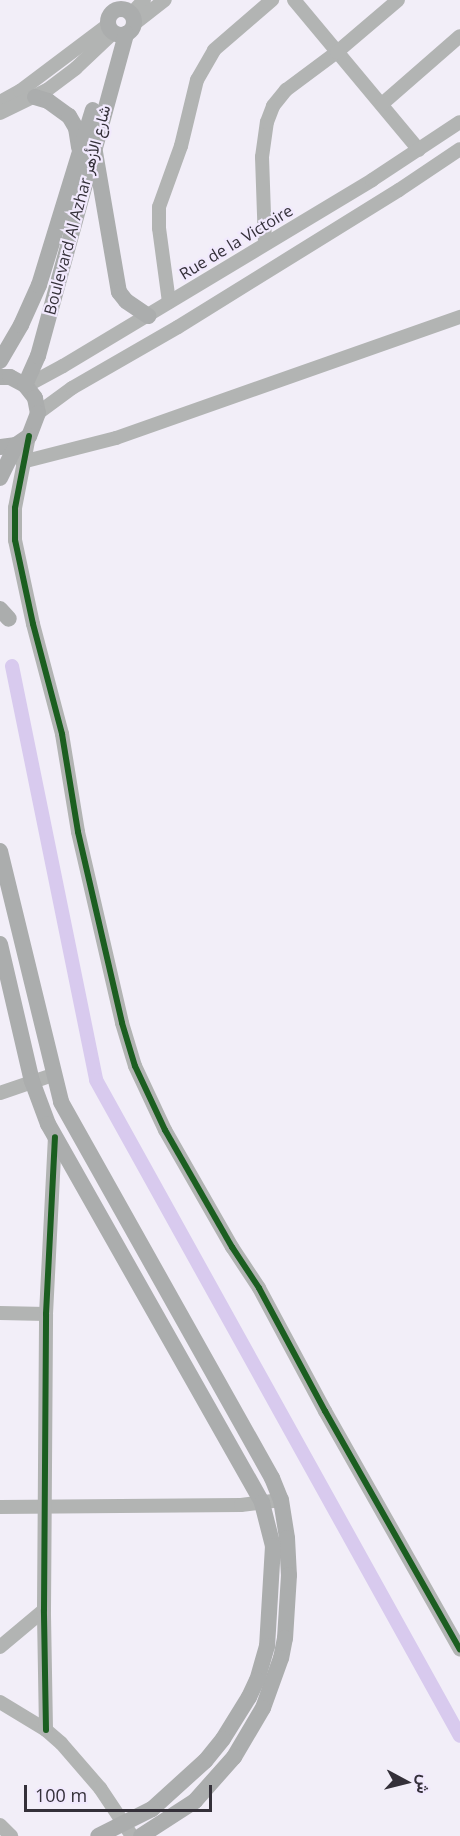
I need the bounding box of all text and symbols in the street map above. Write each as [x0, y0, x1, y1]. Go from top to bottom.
street label: Boulevard Al Azhar شارع الأزهر [40, 103, 114, 317]
street label: Rue de la Victoire [176, 201, 296, 283]
north arrow [376, 1752, 436, 1812]
scale bar [27, 1773, 214, 1811]
text: ش [412, 1773, 436, 1795]
text: 100 m [35, 1783, 87, 1807]

